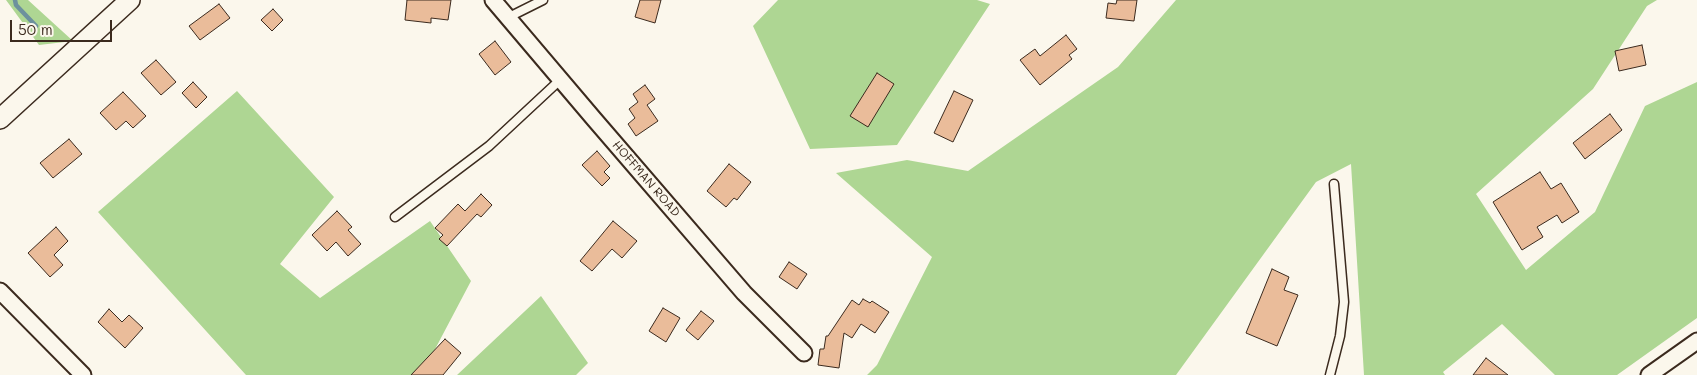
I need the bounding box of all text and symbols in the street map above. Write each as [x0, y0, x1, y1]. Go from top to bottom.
scale bar [12, 10, 115, 42]
text: 50 m [18, 19, 53, 39]
street label: HOFFMAN ROAD [609, 138, 683, 220]

